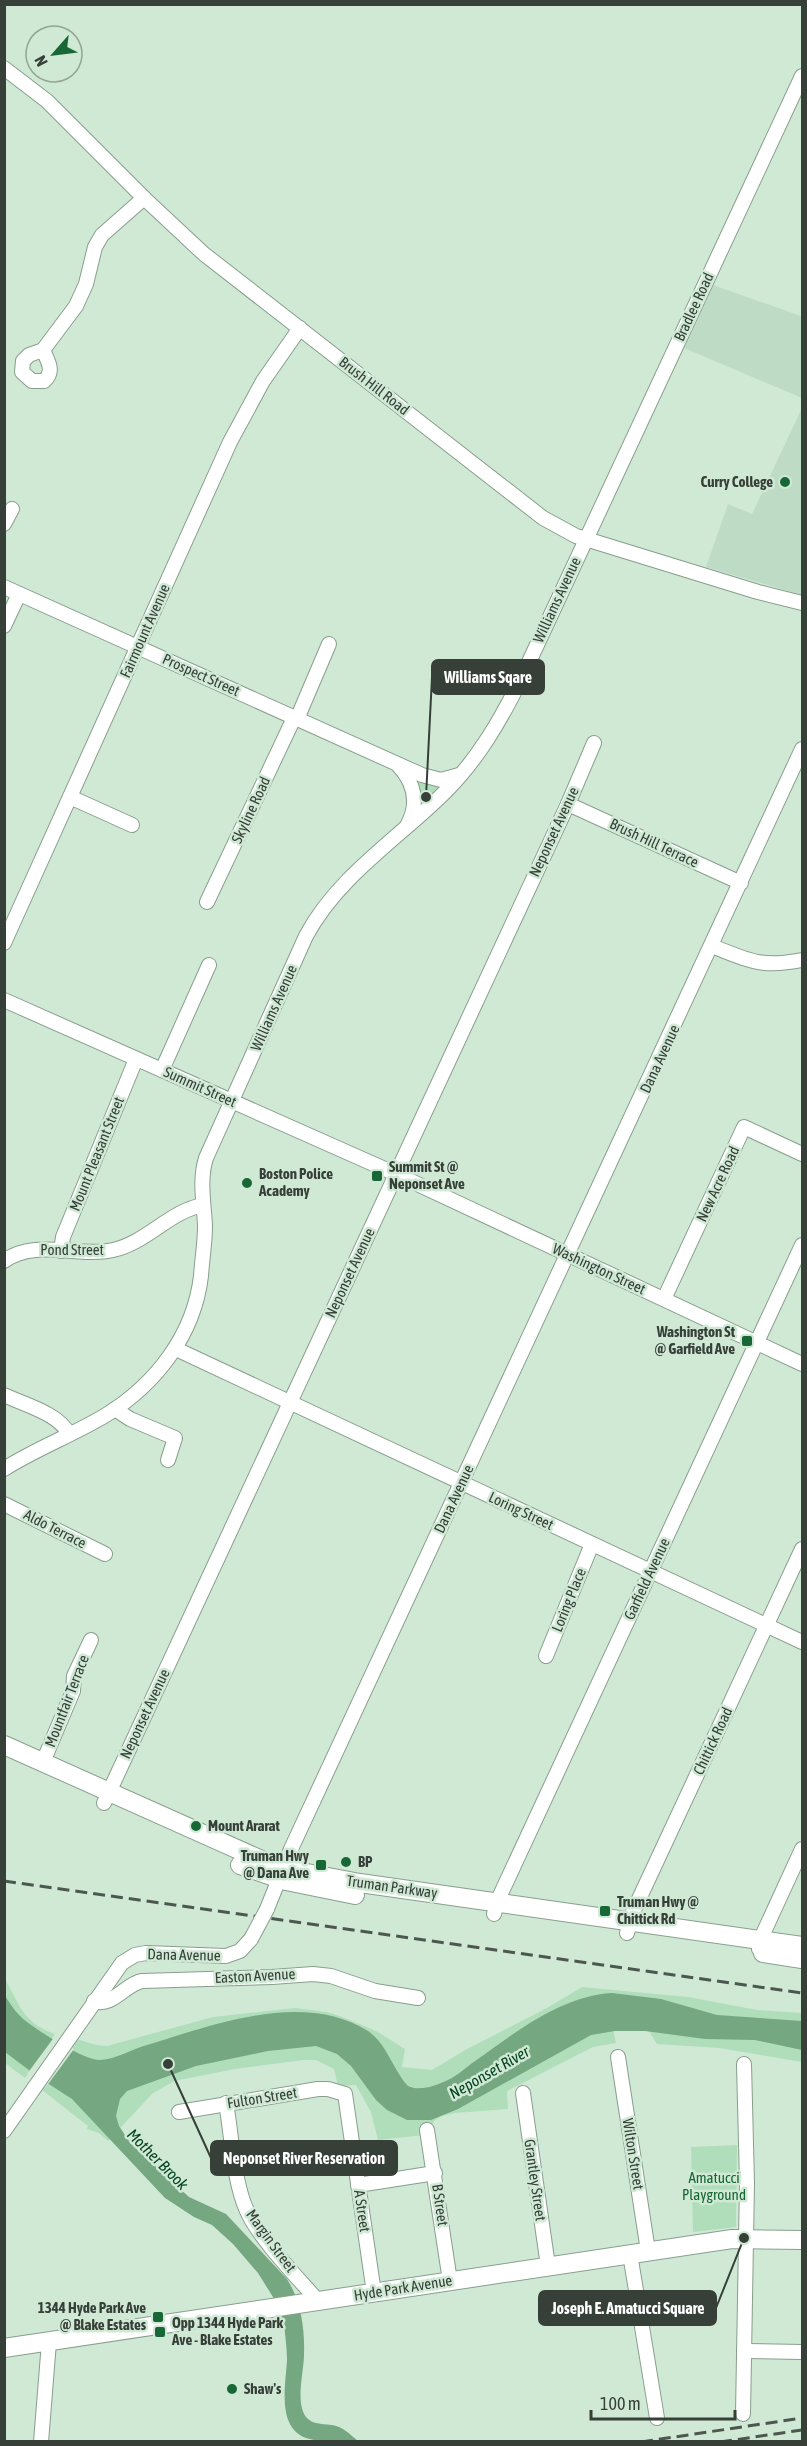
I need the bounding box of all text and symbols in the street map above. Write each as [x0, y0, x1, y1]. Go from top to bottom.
north arrow [24, 24, 84, 84]
text: N [31, 53, 51, 69]
street label: Bradlee Road [670, 270, 717, 344]
street label: Brush Hill Road [336, 353, 413, 418]
place label: Curry College [701, 473, 773, 490]
marker: Curry College [778, 475, 792, 489]
street label: Williams Avenue [529, 554, 584, 645]
street label: Fairmount Avenue [116, 581, 173, 680]
street label: Prospect Street [160, 650, 242, 699]
callout: Williams Sqare [432, 660, 544, 694]
text: Williams Sqare [443, 668, 532, 686]
street label: Skyline Road [228, 774, 273, 846]
street label: Neponset Avenue [525, 784, 582, 879]
street label: Brush Hill Terrace [607, 815, 701, 871]
street label: Williams Avenue [247, 962, 300, 1053]
street label: Dana Avenue [636, 1022, 683, 1096]
street label: Summit Street [161, 1063, 239, 1110]
street label: Mount Pleasant Street [66, 1094, 127, 1213]
street label: New Acre Road [693, 1143, 742, 1224]
place label: Summit St @ Neponset Ave [389, 1158, 465, 1192]
place label: Boston Police Academy [258, 1165, 333, 1199]
marker: Summit St @ Neponset Ave [370, 1169, 384, 1183]
marker: Boston Police Academy [240, 1176, 254, 1190]
street label: Neponset Avenue [321, 1225, 378, 1320]
street label: Washington Street [550, 1240, 648, 1298]
street label: Pond Street [40, 1241, 104, 1258]
place label: Washington St @ Garfield Ave [654, 1323, 736, 1357]
marker: Washington St @ Garfield Ave [740, 1334, 754, 1348]
street label: Dana Avenue [430, 1462, 477, 1536]
street label: Loring Street [486, 1488, 556, 1533]
street label: Aldo Terrace [21, 1506, 89, 1552]
street label: Garfield Avenue [620, 1535, 673, 1622]
street label: Loring Place [548, 1565, 589, 1634]
street label: Mountfair Terrace [41, 1652, 92, 1749]
street label: Neponset Avenue [116, 1666, 173, 1761]
street label: Chittick Road [690, 1704, 736, 1777]
place label: Mount Ararat [208, 1817, 281, 1834]
marker: Mount Ararat [189, 1819, 203, 1833]
place label: Truman Hwy @ Dana Ave [241, 1847, 310, 1881]
place label: BP [358, 1853, 373, 1870]
marker: BP [339, 1855, 353, 1869]
marker: Truman Hwy @ Dana Ave [314, 1858, 328, 1872]
street label: Truman Parkway [346, 1872, 439, 1901]
place label: Truman Hwy @ Chittick Rd [617, 1893, 699, 1927]
marker: Truman Hwy @ Chittick Rd [598, 1904, 612, 1918]
street label: Dana Avenue [147, 1945, 221, 1964]
street label: Easton Avenue [214, 1965, 296, 1986]
water label: Neponset River [446, 2041, 534, 2103]
street label: Fulton Street [226, 2084, 298, 2111]
street label: Wilton Street [619, 2117, 648, 2191]
water label: Mother Brook [124, 2125, 193, 2194]
street label: Grantley Street [521, 2138, 550, 2222]
callout: Neponset River Reservation [211, 2141, 397, 2175]
text: Neponset River Reservation [223, 2149, 385, 2167]
park label: Amatucci Playground [682, 2169, 746, 2203]
street label: B Street [429, 2183, 452, 2227]
street label: A Street [351, 2189, 374, 2233]
street label: Margin Street [243, 2206, 300, 2275]
street label: Hyde Park Avenue [353, 2271, 453, 2304]
callout: Joseph E. Amatucci Square [539, 2291, 716, 2325]
place label: 1344 Hyde Park Ave @ Blake Estates [38, 2299, 147, 2333]
text: Joseph E. Amatucci Square [550, 2299, 705, 2317]
marker: 1344 Hyde Park Ave @ Blake Estates [151, 2310, 165, 2324]
place label: Opp 1344 Hyde Park Ave - Blake Estates [171, 2314, 283, 2348]
marker: Opp 1344 Hyde Park Ave - Blake Estates [153, 2325, 167, 2339]
place label: Shaw's [244, 2380, 282, 2397]
marker: Shaw's [225, 2382, 239, 2396]
scale bar [591, 2383, 735, 2421]
text: 100 m [600, 2393, 641, 2414]

